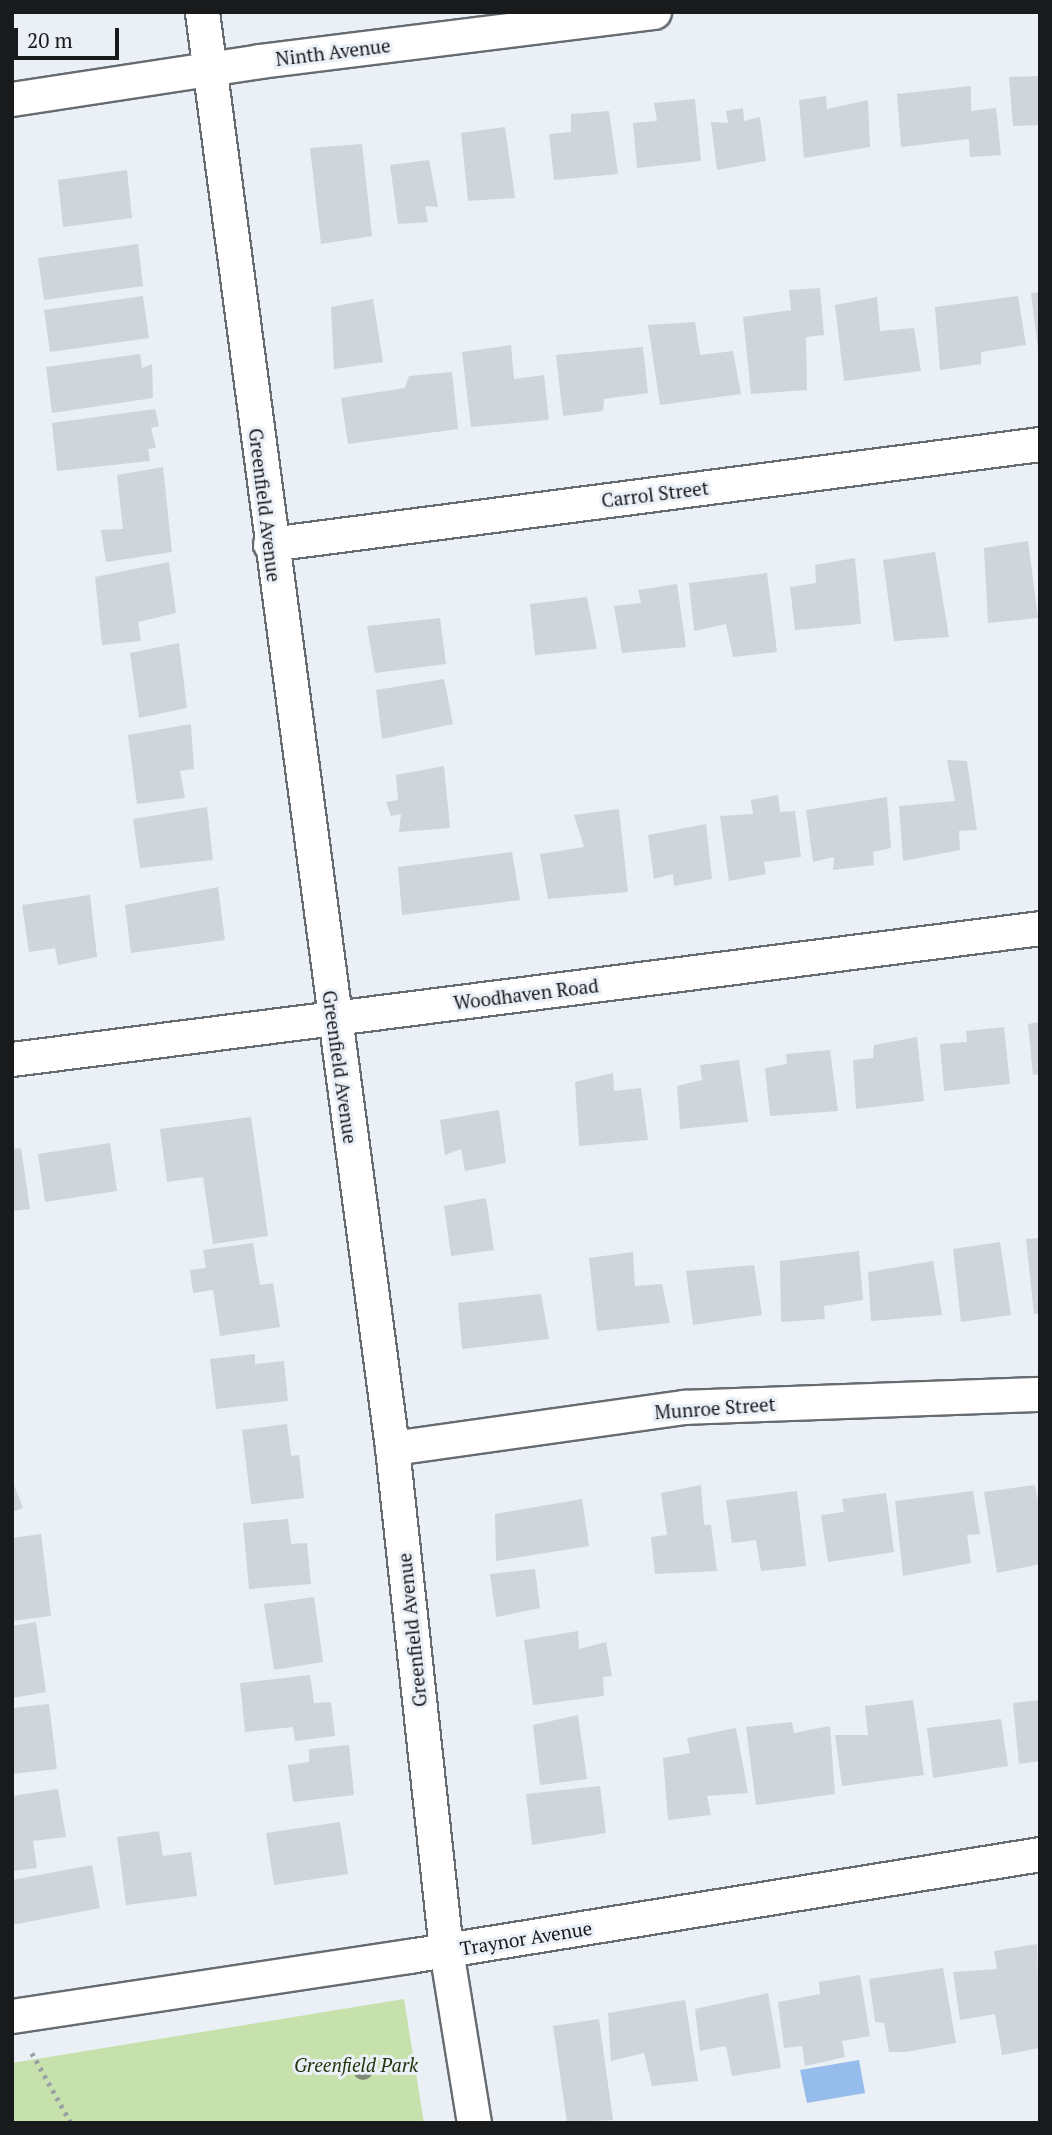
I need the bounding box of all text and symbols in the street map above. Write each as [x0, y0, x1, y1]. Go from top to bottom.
scale bar [18, 14, 122, 58]
text: 20 m [27, 26, 73, 54]
street label: Ninth Avenue [274, 34, 392, 70]
street label: Greenfield Avenue [244, 427, 286, 583]
street label: Carrol Street [600, 476, 710, 512]
street label: Woodhaven Road [452, 974, 600, 1014]
street label: Greenfield Avenue [318, 989, 362, 1145]
street label: Munroe Street [654, 1392, 776, 1424]
street label: Greenfield Avenue [393, 1552, 431, 1708]
street label: Traynor Avenue [458, 1916, 594, 1960]
park label: Greenfield Park [294, 2054, 418, 2076]

